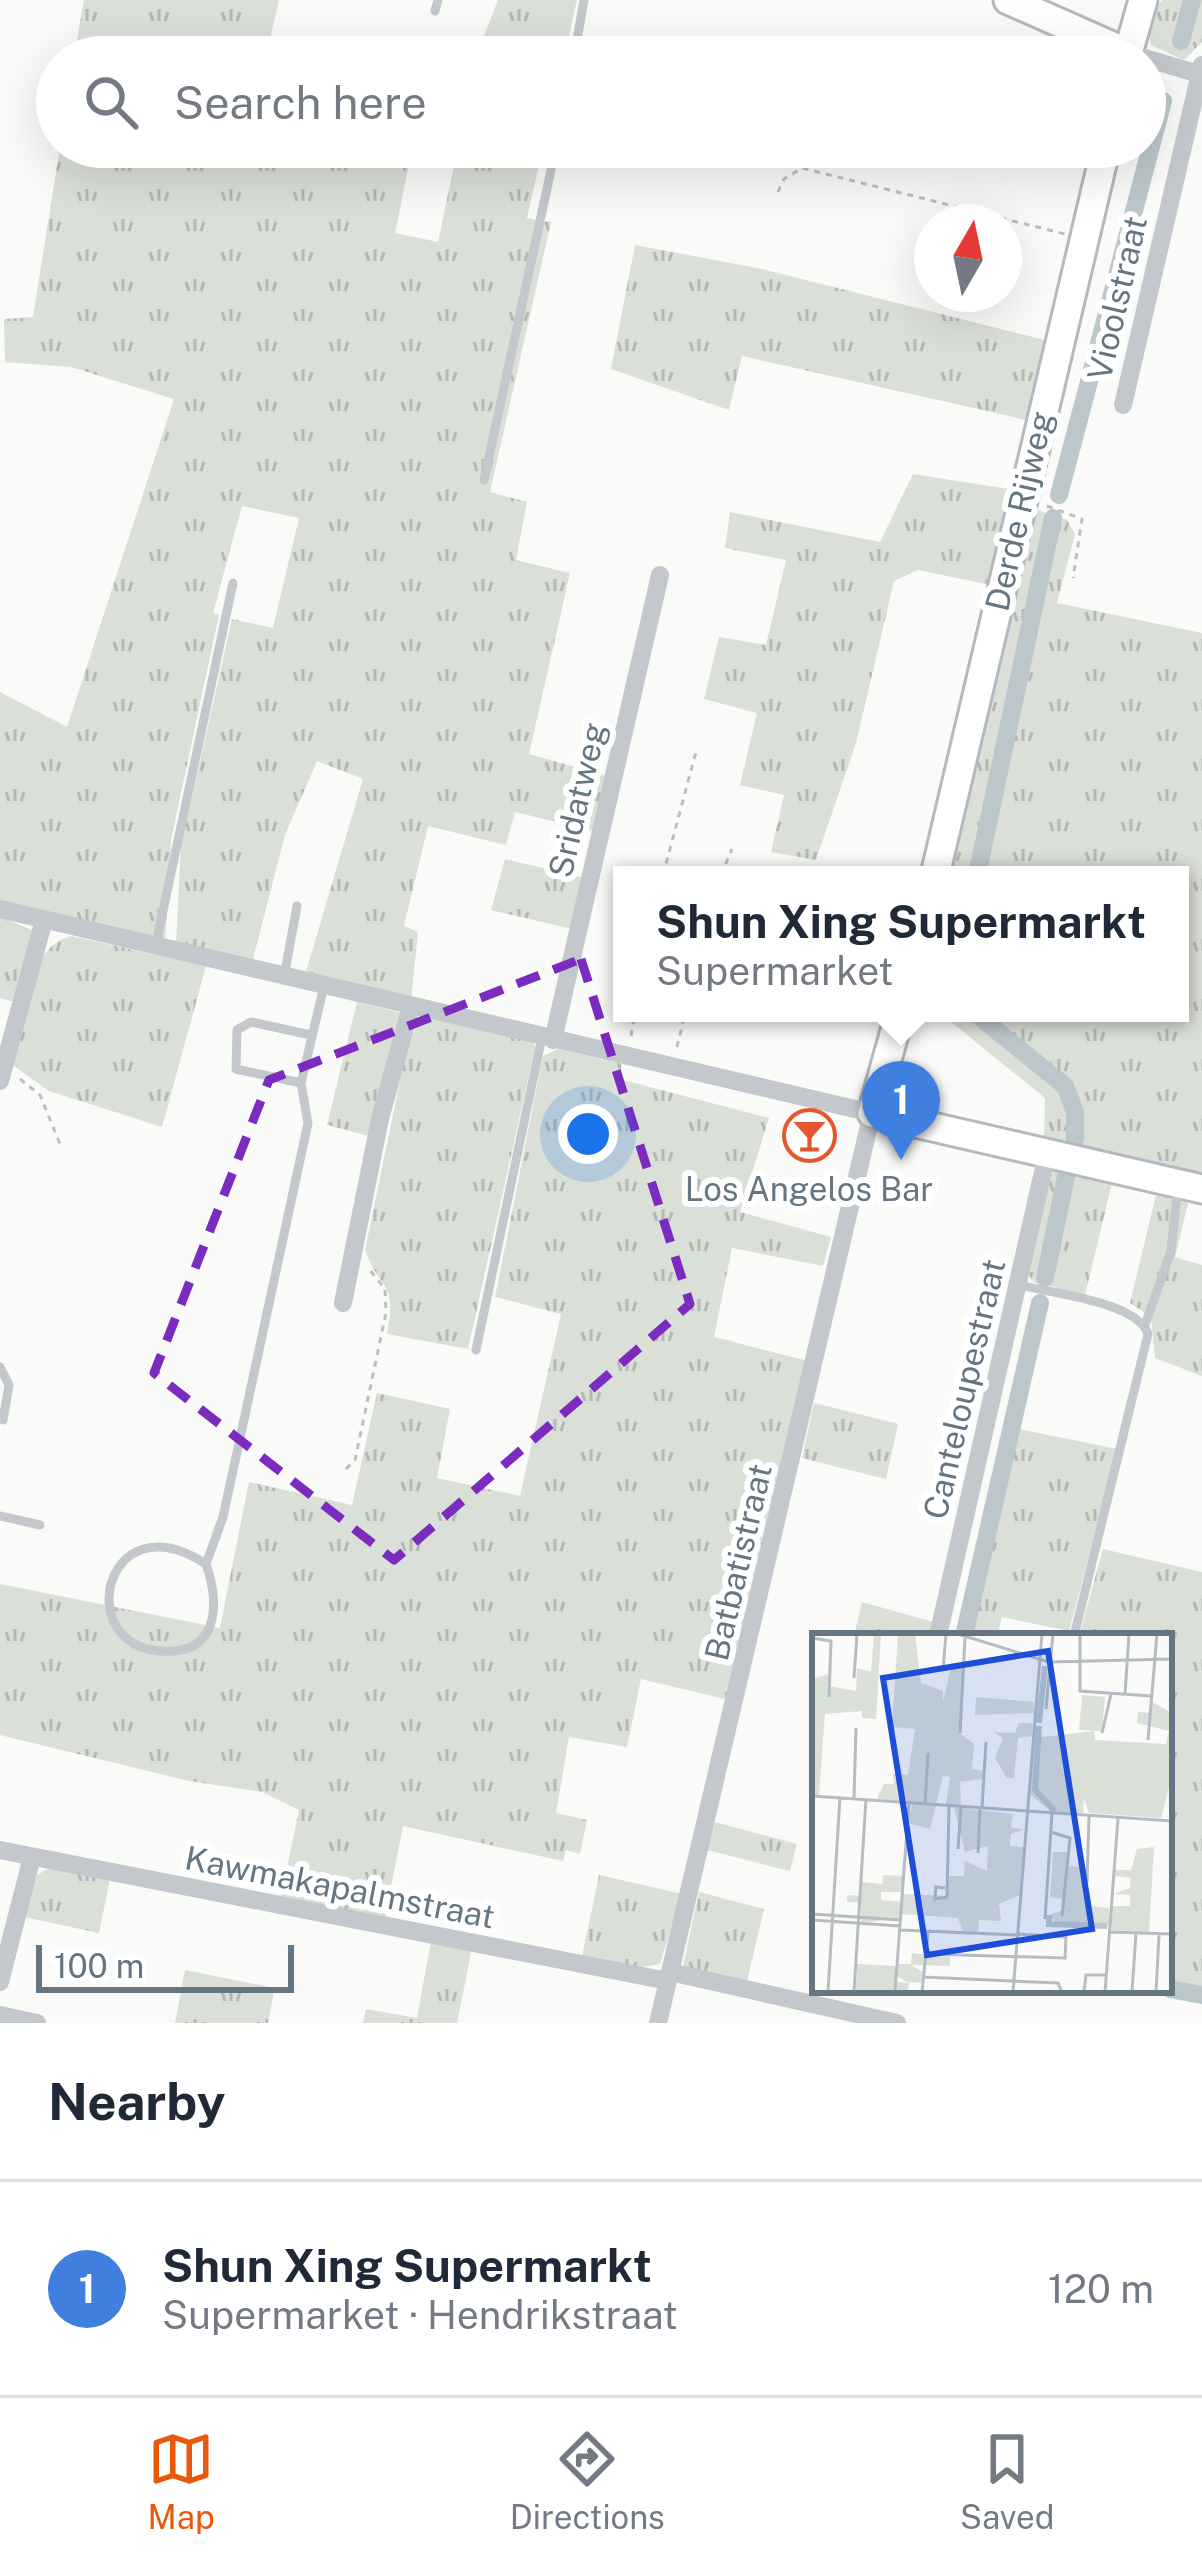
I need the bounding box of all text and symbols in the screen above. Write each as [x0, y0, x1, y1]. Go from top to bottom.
search box [36, 36, 1166, 168]
icon: search [78, 69, 144, 135]
text: Search here [174, 76, 427, 129]
north arrow [914, 204, 1022, 312]
street label: Vioolstraat [1080, 212, 1154, 384]
street label: Derde Rijweg [978, 407, 1060, 615]
street label: Sridatweg [541, 719, 613, 881]
popup [613, 866, 1189, 1022]
text: Shun Xing Supermarkt [656, 895, 1146, 948]
text: Supermarket [656, 948, 894, 994]
pin: 1 [862, 1061, 940, 1160]
your location [558, 1104, 618, 1164]
bar icon: Los Angelos Bar [781, 1107, 837, 1163]
place label: Los Angelos Bar [685, 1170, 933, 1208]
street label: Canteloupestraat [916, 1255, 1012, 1523]
street label: Batbatistraat [697, 1460, 779, 1664]
inset map [812, 1633, 1172, 1993]
street label: Kawmakapalmstraat [182, 1838, 498, 1936]
scale bar [36, 1939, 294, 1992]
text: 100 m [54, 1947, 144, 1985]
text: Nearby [48, 2072, 225, 2131]
text: Shun Xing Supermarkt [162, 2239, 652, 2292]
text: 1 [79, 2266, 95, 2312]
text: 120 m [1048, 2266, 1154, 2312]
text: Supermarket · Hendrikstraat [162, 2292, 678, 2338]
tab: Map [148, 2426, 215, 2536]
tab: Directions [510, 2426, 665, 2536]
tab: Saved [960, 2426, 1054, 2536]

